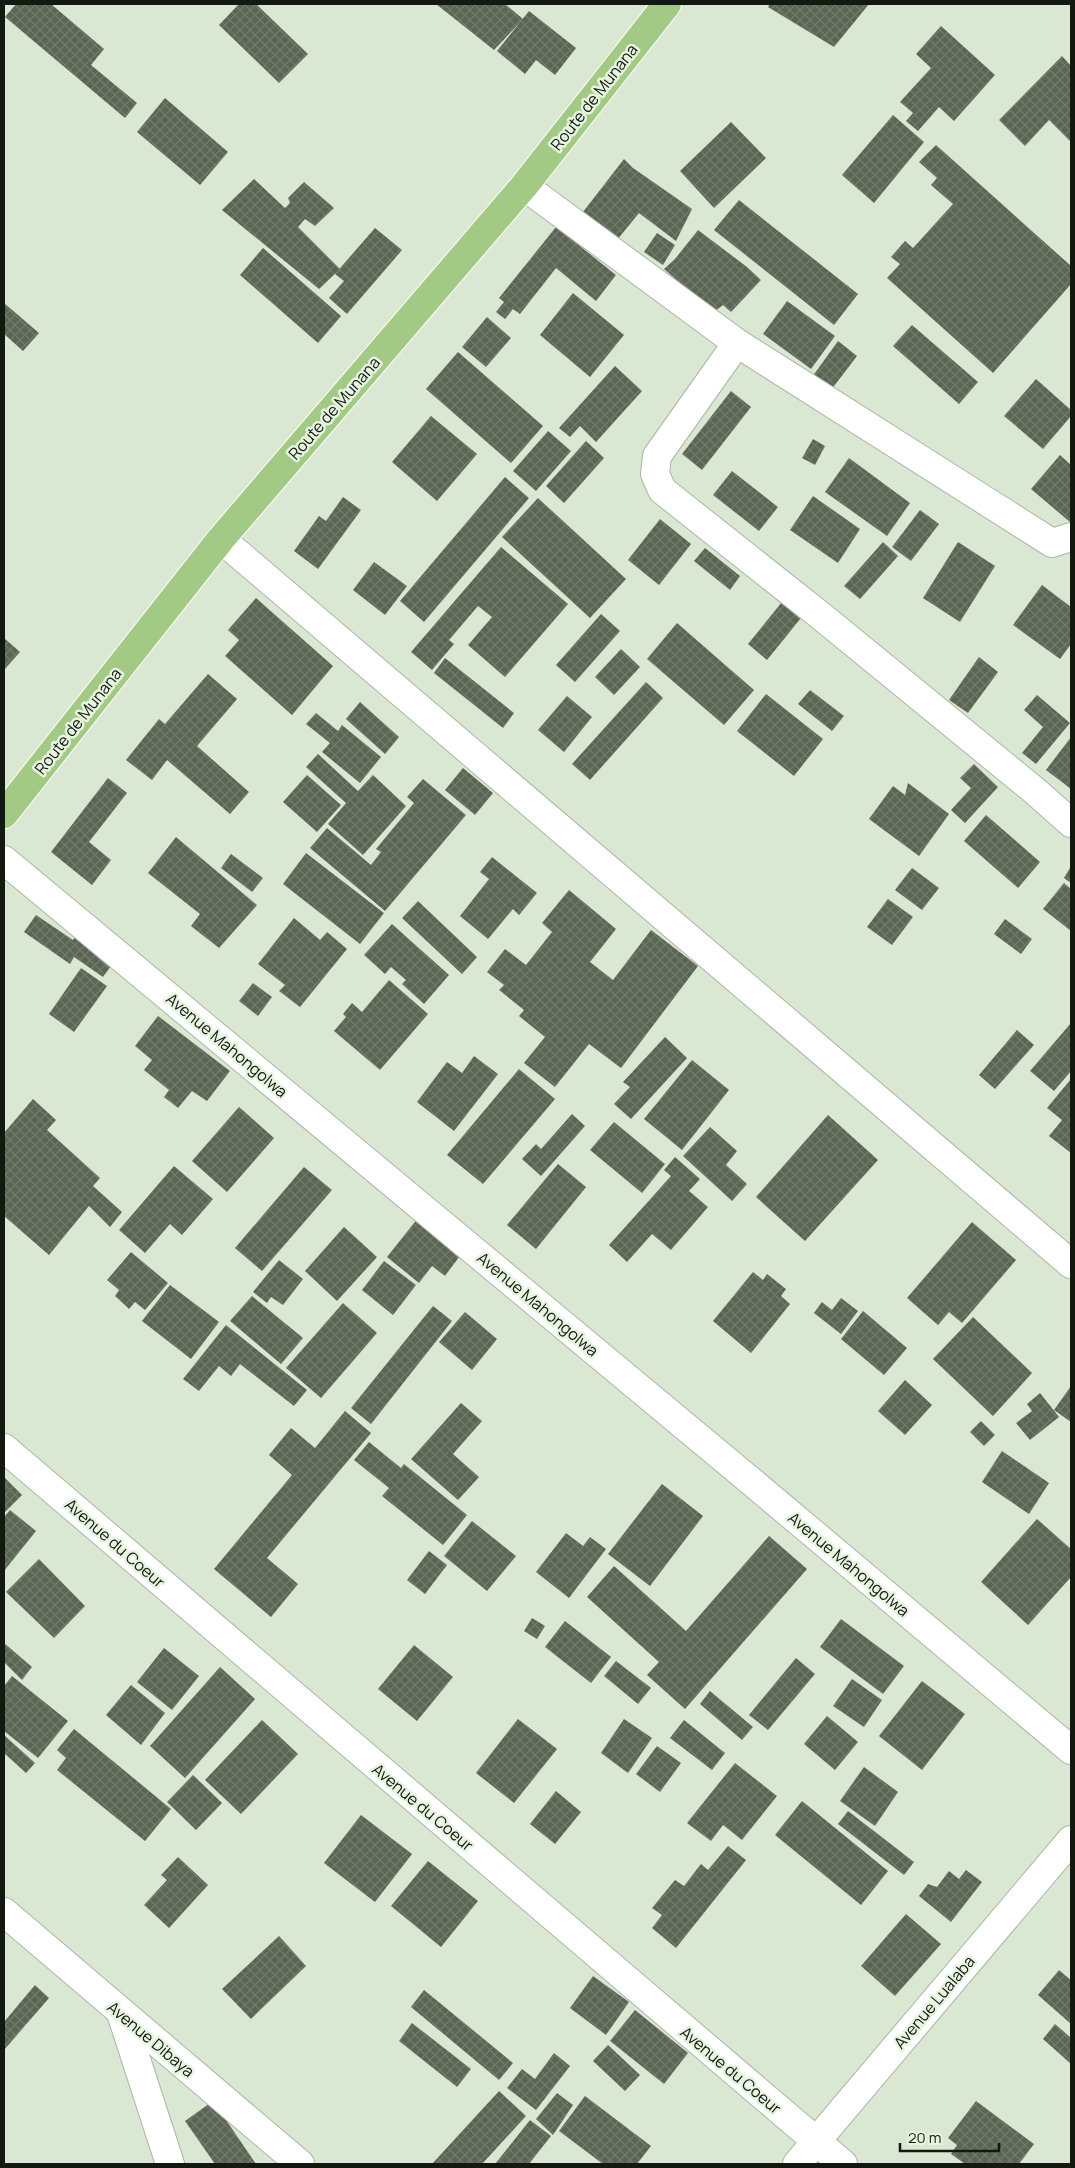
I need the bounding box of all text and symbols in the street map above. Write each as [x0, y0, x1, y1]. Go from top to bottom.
street label: Route de Munana [545, 39, 643, 155]
street label: Route de Munana [283, 352, 385, 464]
street label: Route de Munana [29, 663, 127, 779]
street label: Avenue Mahongolwa [162, 988, 292, 1102]
street label: Avenue Mahongolwa [473, 1247, 603, 1361]
street label: Avenue du Coeur [60, 1493, 170, 1593]
street label: Avenue Mahongolwa [784, 1507, 914, 1621]
street label: Avenue du Coeur [368, 1758, 478, 1856]
street label: Avenue Lualaba [888, 1951, 980, 2053]
street label: Avenue Dibaya [103, 1996, 199, 2082]
street label: Avenue du Coeur [676, 2021, 786, 2119]
scale bar [900, 2120, 999, 2152]
text: 20 m [908, 2127, 941, 2148]

